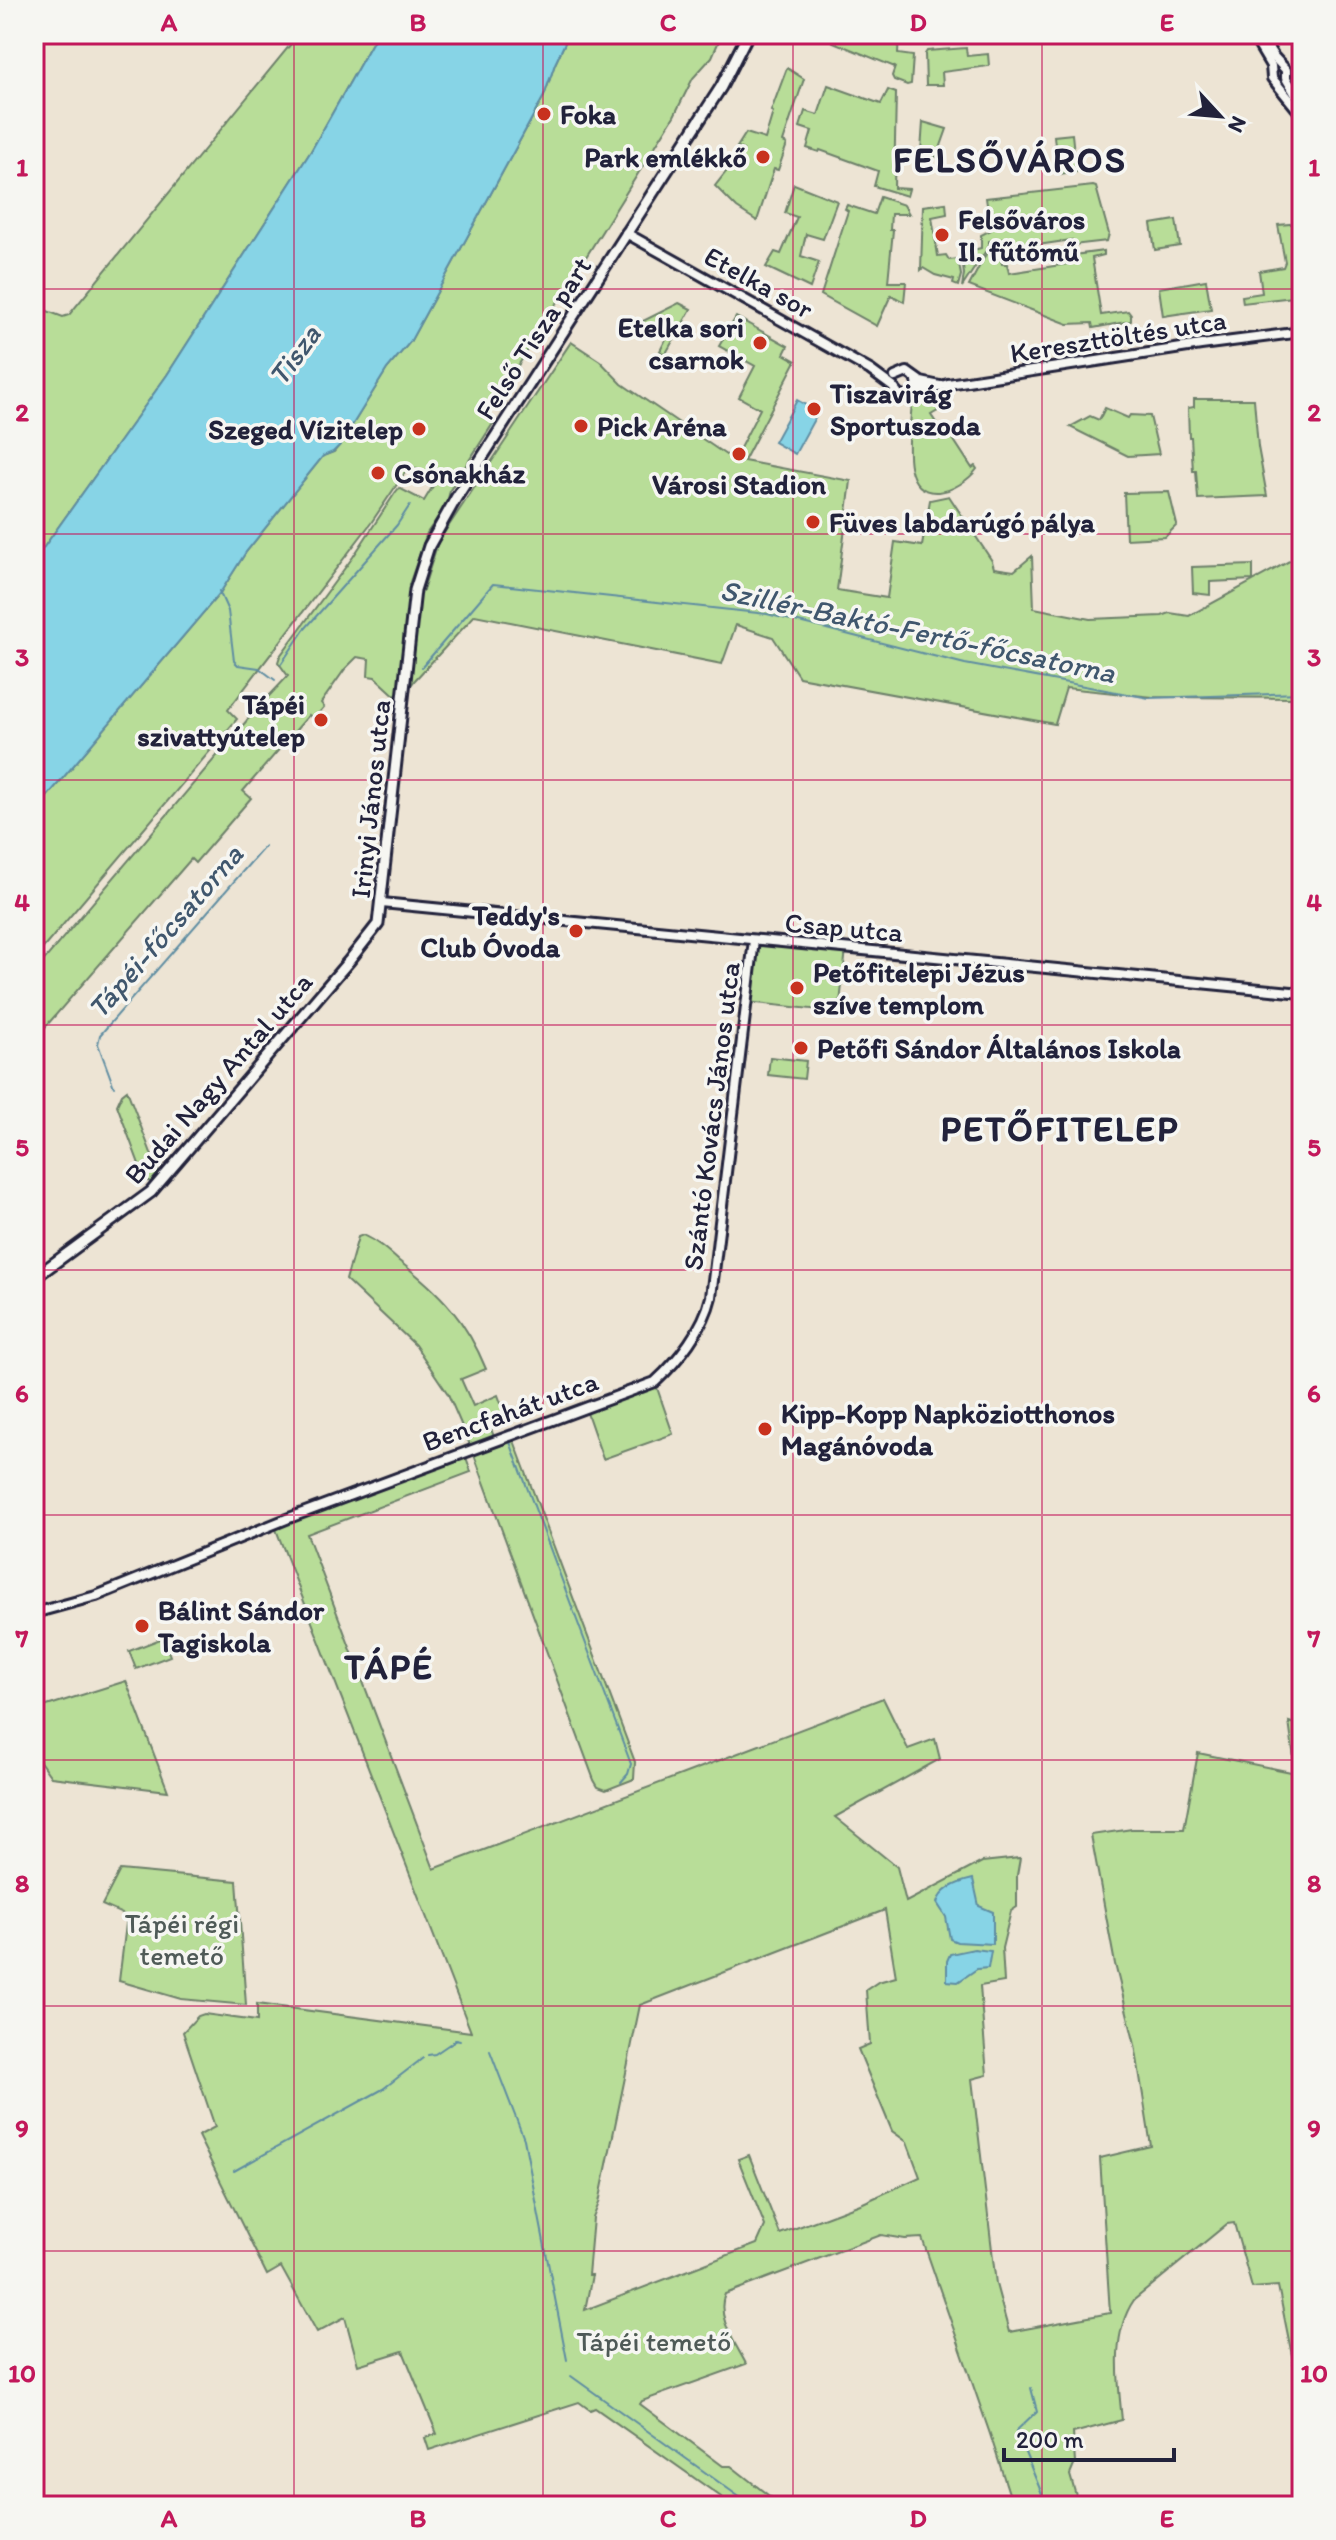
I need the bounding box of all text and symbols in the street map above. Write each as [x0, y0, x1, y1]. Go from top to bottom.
text: A [160, 6, 178, 38]
text: B [410, 6, 427, 38]
text: C [660, 6, 677, 38]
text: D [909, 6, 927, 38]
text: E [1160, 6, 1174, 38]
north arrow [1180, 76, 1260, 156]
place label: Foka [560, 97, 616, 131]
marker: Foka [535, 105, 553, 123]
text: N [1222, 112, 1253, 137]
district label: FELSŐVÁROS [893, 138, 1127, 181]
place label: Park emlékkő [584, 140, 747, 174]
marker: Park emlékkő [754, 148, 772, 166]
text: 1 [16, 151, 28, 183]
text: 1 [1308, 151, 1320, 183]
place label: Felsőváros II. fűtőmű [958, 202, 1085, 268]
marker: Felsőváros II. fűtőmű [933, 226, 951, 244]
street label: Etelka sor [699, 238, 820, 326]
street label: Felső Tisza part [468, 250, 598, 426]
street label: Kereszttöltés utca [1007, 302, 1229, 370]
place label: Etelka sori csarnok [618, 310, 745, 376]
water label: Tisza [260, 316, 329, 393]
marker: Etelka sori csarnok [751, 334, 769, 352]
place label: Tiszavirág Sportuszoda [829, 376, 981, 442]
text: 2 [15, 396, 29, 428]
text: 2 [1307, 396, 1321, 428]
marker: Tiszavirág Sportuszoda [805, 400, 823, 418]
place label: Pick Aréna [597, 409, 727, 443]
place label: Szeged Vízitelep [208, 412, 403, 446]
marker: Pick Aréna [572, 417, 590, 435]
marker: Szeged Vízitelep [410, 420, 428, 438]
marker: Városi Stadion [730, 445, 748, 463]
place label: Csónakház [394, 456, 525, 490]
marker: Csónakház [369, 464, 387, 482]
place label: Városi Stadion [652, 467, 826, 501]
place label: Füves labdarúgó pálya [829, 505, 1095, 539]
marker: Füves labdarúgó pálya [804, 513, 822, 531]
water label: Szillér-Baktó-Fertő-főcsatorna [717, 571, 1119, 691]
text: 3 [15, 641, 29, 673]
text: 3 [1307, 641, 1321, 673]
place label: Tápéi szivattyútelep [137, 687, 305, 753]
street label: Irinyi János utca [343, 698, 397, 900]
marker: Tápéi szivattyútelep [312, 711, 330, 729]
water label: Tápéi-főcsatorna [79, 836, 251, 1026]
text: 4 [14, 886, 30, 918]
text: 4 [1306, 886, 1322, 918]
place label: Teddy's Club Óvoda [420, 898, 560, 964]
street label: Csap utca [783, 905, 905, 949]
marker: Teddy's Club Óvoda [567, 922, 585, 940]
place label: Petőfitelepi Jézus szíve templom [813, 955, 1025, 1021]
street label: Szántó Kovács János utca [675, 959, 747, 1272]
street label: Budai Nagy Antal utca [117, 965, 320, 1191]
marker: Petőfitelepi Jézus szíve templom [788, 979, 806, 997]
place label: Petőfi Sándor Általános Iskola [817, 1031, 1181, 1065]
marker: Petőfi Sándor Általános Iskola [792, 1039, 810, 1057]
district label: PETŐFITELEP [941, 1107, 1179, 1150]
text: 5 [15, 1131, 29, 1163]
text: 5 [1307, 1131, 1321, 1163]
street label: Bencfahát utca [417, 1363, 603, 1459]
text: 6 [15, 1377, 29, 1409]
text: 6 [1307, 1377, 1321, 1409]
place label: Kipp-Kopp Napköziotthonos Magánóvoda [781, 1396, 1115, 1462]
marker: Kipp-Kopp Napköziotthonos Magánóvoda [756, 1420, 774, 1438]
place label: Bálint Sándor Tagiskola [157, 1593, 325, 1659]
marker: Bálint Sándor Tagiskola [133, 1617, 151, 1635]
text: 7 [15, 1622, 29, 1654]
text: 7 [1307, 1622, 1321, 1654]
district label: TÁPÉ [343, 1645, 434, 1688]
text: 8 [15, 1867, 29, 1899]
text: 8 [1307, 1867, 1321, 1899]
park label: Tápéi régi temető [125, 1906, 239, 1972]
text: 9 [15, 2112, 29, 2144]
text: 9 [1307, 2112, 1321, 2144]
park label: Tápéi temető [576, 2324, 732, 2358]
text: 10 [8, 2357, 36, 2389]
text: 10 [1300, 2357, 1328, 2389]
scale bar [1004, 2412, 1174, 2462]
text: 200 m [1016, 2425, 1084, 2454]
text: A [160, 2502, 178, 2534]
text: B [410, 2502, 427, 2534]
text: C [660, 2502, 677, 2534]
text: D [909, 2502, 927, 2534]
text: E [1160, 2502, 1174, 2534]

